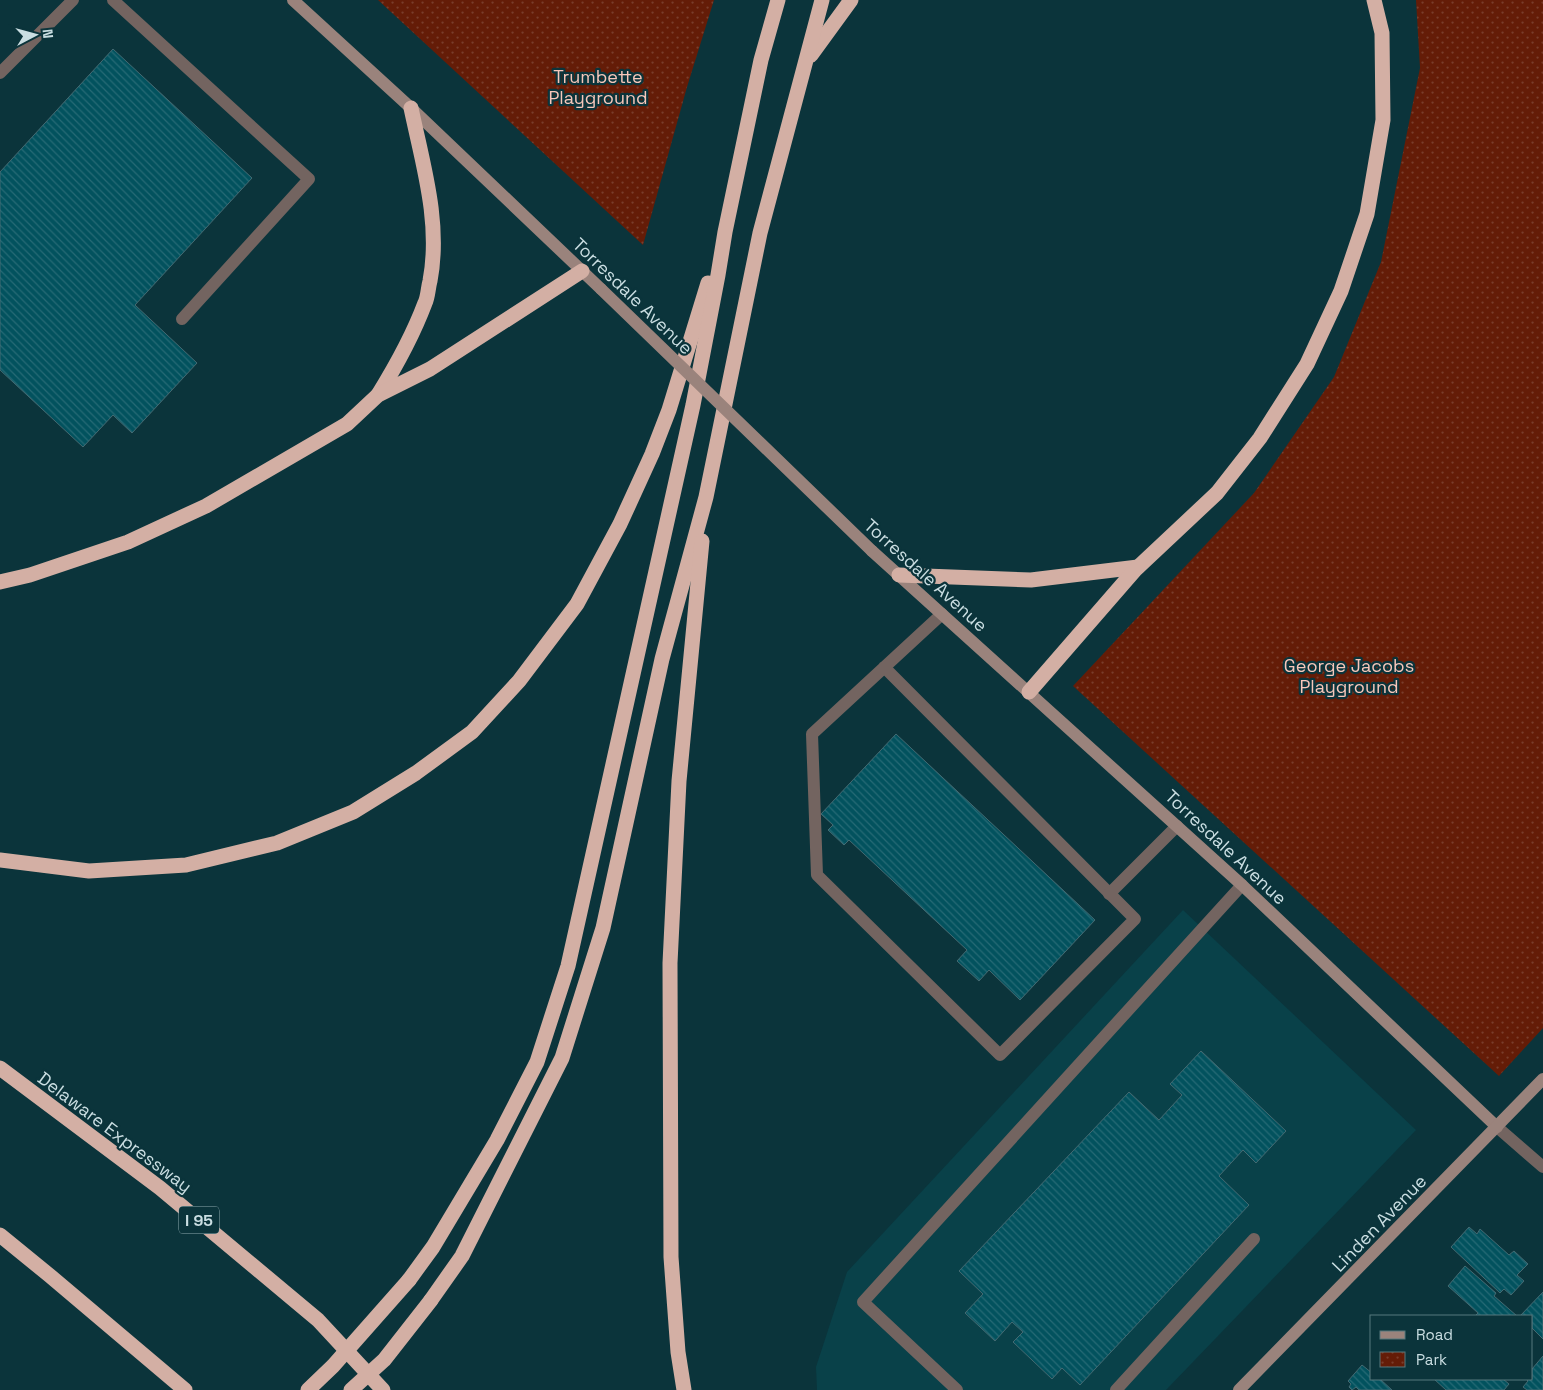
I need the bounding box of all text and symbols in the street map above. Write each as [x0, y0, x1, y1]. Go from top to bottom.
north arrow [10, 10, 60, 60]
text: N [38, 28, 57, 39]
park label: Trumbette Playground [548, 65, 648, 109]
street label: Torresdale Avenue [568, 233, 698, 359]
street label: Torresdale Avenue [859, 514, 993, 636]
park label: George Jacobs Playground [1284, 654, 1414, 698]
street label: Torresdale Avenue [1160, 785, 1292, 909]
street label: Delaware Expressway [33, 1066, 197, 1198]
street label: Linden Avenue [1327, 1170, 1431, 1276]
road number: I 95 [179, 1206, 219, 1234]
legend [1370, 1315, 1533, 1380]
text: Road [1416, 1325, 1453, 1344]
text: Park [1416, 1350, 1447, 1369]

